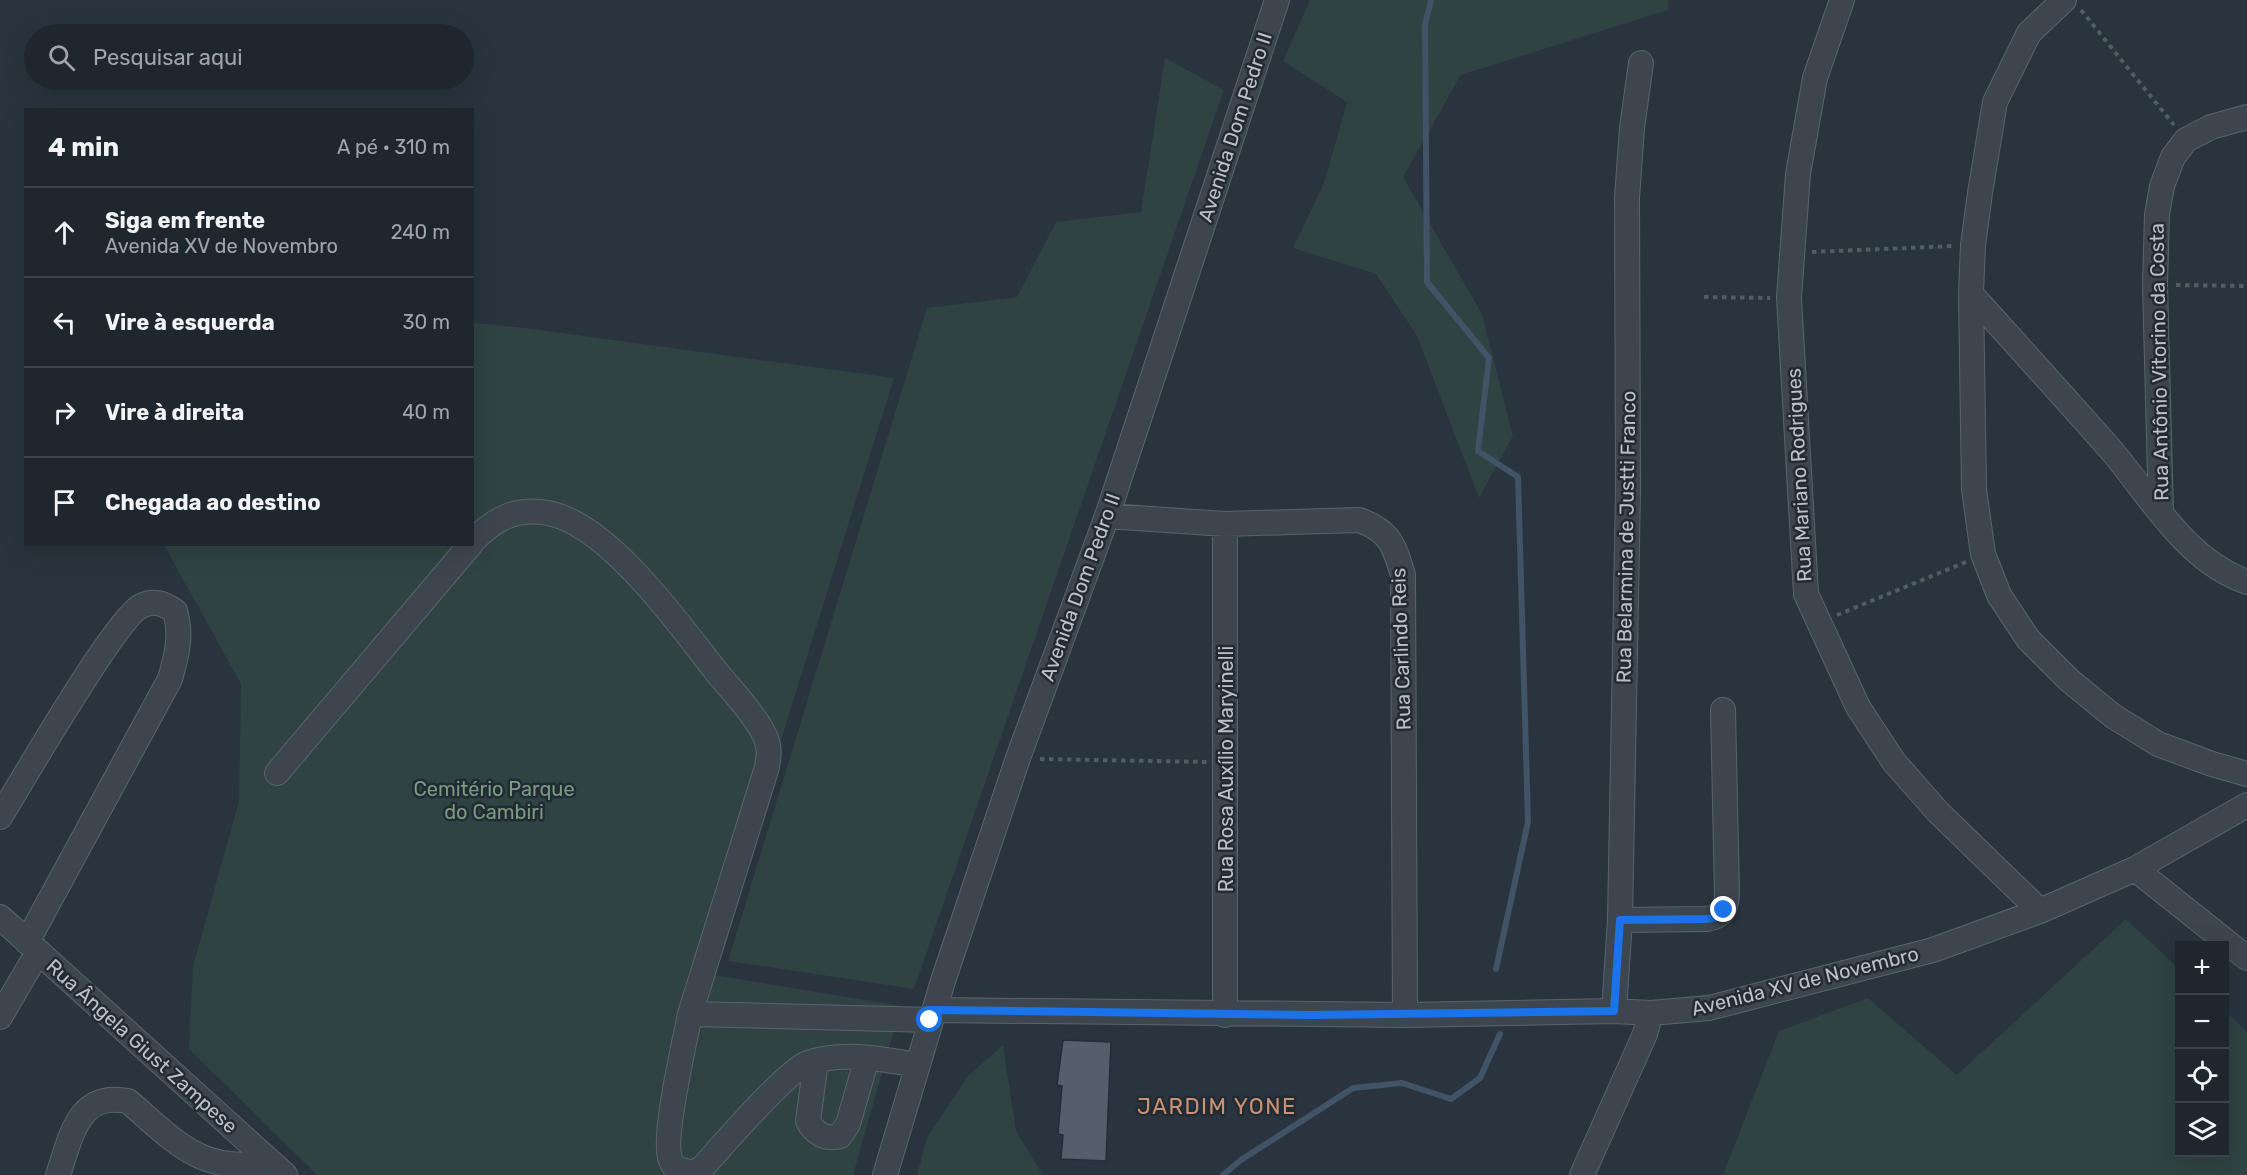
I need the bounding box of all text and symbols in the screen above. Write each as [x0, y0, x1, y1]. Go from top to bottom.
search box [24, 24, 474, 90]
street label: Avenida Dom Pedro II [1193, 29, 1277, 225]
icon: search [45, 41, 78, 74]
text: Pesquisar aqui [93, 44, 243, 71]
text: 4 min [48, 132, 119, 163]
text: A pé · 310 m [337, 135, 450, 159]
text: Siga em frente [105, 207, 265, 234]
icon: ahead [48, 216, 81, 249]
text: 240 m [391, 220, 450, 244]
street label: Rua Antônio Vitorino da Costa [2145, 223, 2173, 501]
text: Avenida XV de Novembro [105, 234, 338, 258]
icon: left [48, 306, 81, 339]
text: Vire à esquerda [105, 309, 275, 336]
text: 30 m [403, 310, 450, 334]
street label: Rua Mariano Rodrigues [1781, 367, 1817, 583]
street label: Rua Belarmina de Justti Franco [1611, 391, 1641, 683]
icon: right [48, 396, 81, 429]
text: Vire à direita [105, 399, 244, 426]
text: 40 m [402, 400, 450, 424]
icon: arrive [48, 486, 81, 519]
text: Chegada ao destino [105, 489, 321, 516]
street label: Avenida Dom Pedro II [1035, 490, 1125, 684]
street label: Rua Carlindo Reis [1386, 567, 1416, 731]
street label: Rua Rosa Auxílio Maryinelli [1214, 646, 1238, 892]
park label: Cemitério Parque do Cambiri [413, 777, 575, 824]
route end [1710, 896, 1736, 922]
street label: Avenida XV de Novembro [1689, 941, 1921, 1021]
map controls [2175, 941, 2229, 1157]
button: + [2175, 941, 2229, 995]
street label: Rua Ângela Giust Zampese [42, 954, 242, 1138]
button: − [2175, 995, 2229, 1049]
route start [916, 1006, 942, 1032]
button: locate [2175, 1049, 2229, 1103]
district label: JARDIM YONE [1137, 1093, 1297, 1120]
button: layers [2175, 1103, 2229, 1157]

